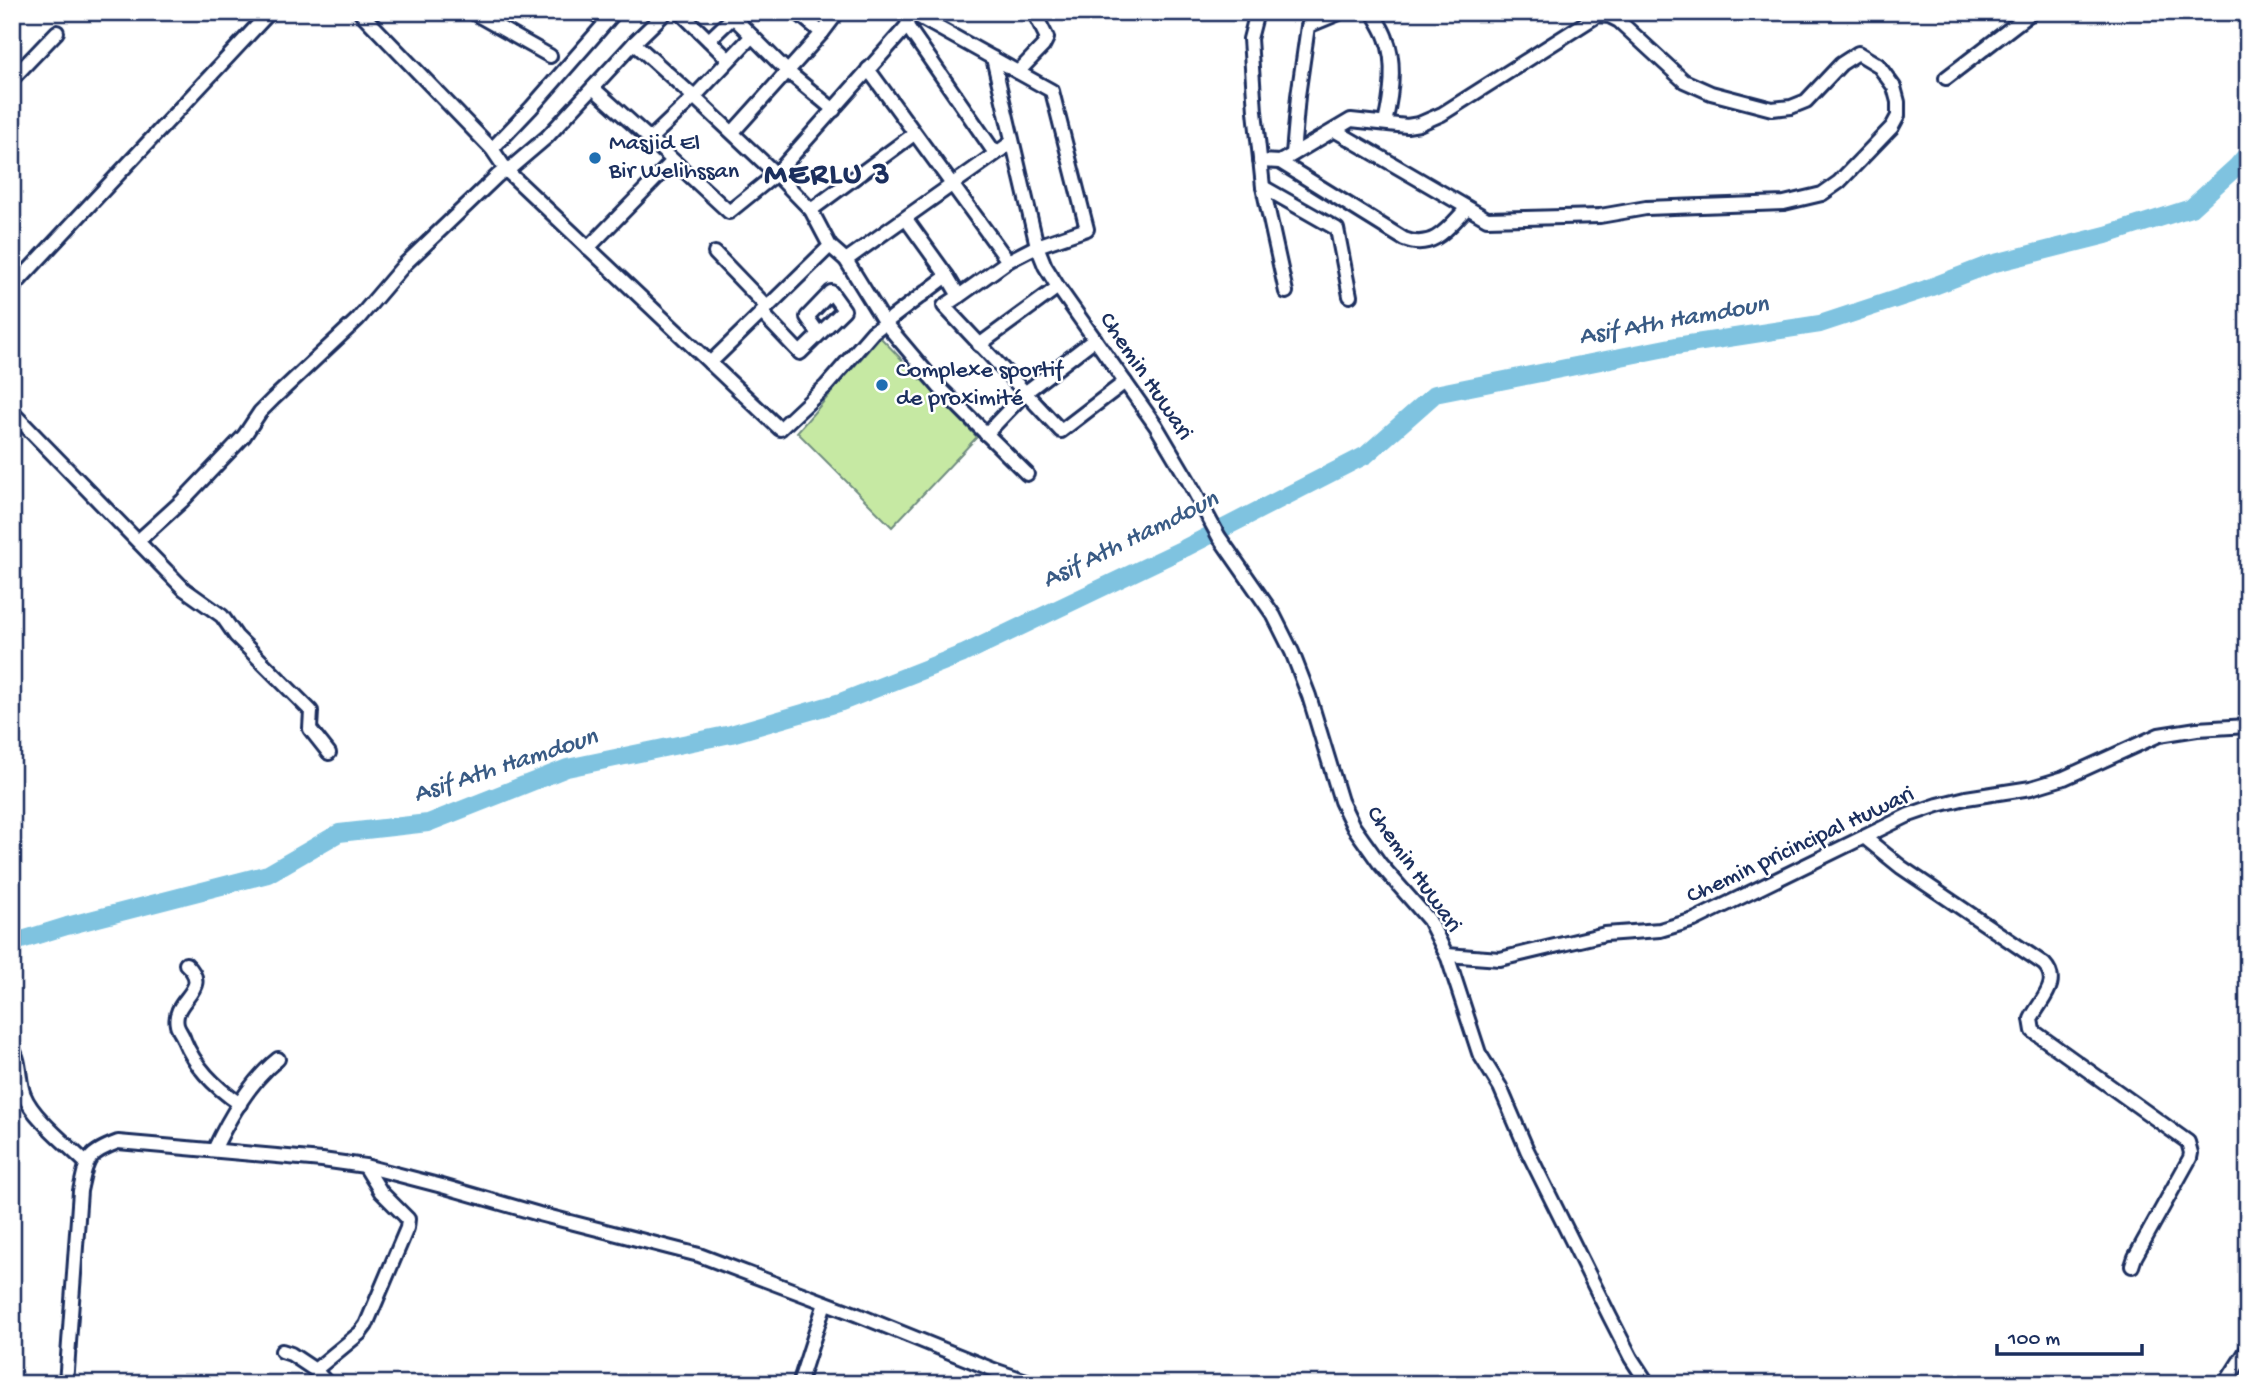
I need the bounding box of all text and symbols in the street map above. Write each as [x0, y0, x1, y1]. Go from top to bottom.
place label: Masjid El Bir Welihssan [608, 130, 740, 187]
marker: Masjid El Bir Welihssan [587, 150, 603, 166]
district label: MERLU 3 [764, 157, 892, 195]
water label: Asif Ath Hamdoun [1577, 290, 1772, 354]
street label: Chemin Huwari [1092, 307, 1198, 447]
place label: Complexe sportif de proximité [896, 357, 1064, 414]
marker: Complexe sportif de proximité [874, 377, 890, 393]
water label: Asif Ath Hamdoun [1038, 485, 1225, 597]
water label: Asif Ath Hamdoun [410, 722, 603, 811]
street label: Chemin pricincipal Huwari [1683, 780, 1919, 912]
street label: Chemin Huwari [1359, 801, 1467, 939]
scale bar [1997, 1312, 2143, 1356]
text: 100 m [2007, 1328, 2060, 1353]

